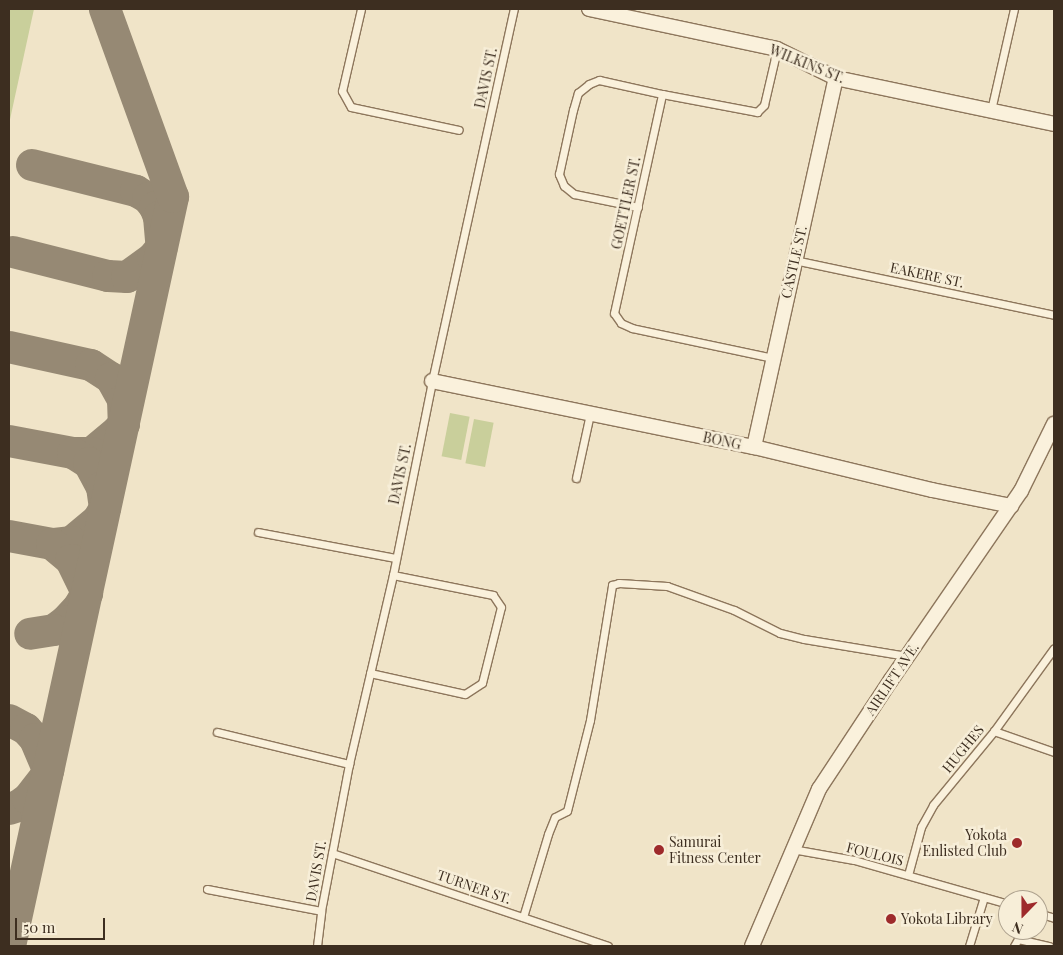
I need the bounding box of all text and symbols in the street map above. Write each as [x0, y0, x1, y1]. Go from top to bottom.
street label: WILKINS ST. [767, 41, 847, 87]
street label: DAVIS ST. [471, 46, 501, 110]
street label: GOETTLER ST. [608, 155, 644, 251]
street label: CASTLE ST. [777, 224, 811, 300]
street label: EAKERE ST. [889, 259, 965, 291]
street label: BONG [701, 429, 743, 453]
street label: DAVIS ST. [385, 442, 415, 506]
street label: AIRLIFT AVE. [861, 639, 923, 719]
street label: HUGHES [939, 722, 987, 776]
place label: Yokota Enlisted Club [922, 827, 1007, 860]
place label: Samurai Fitness Center [669, 834, 761, 866]
marker: Yokota Enlisted Club [1011, 837, 1023, 849]
street label: DAVIS ST. [302, 839, 330, 903]
street label: FOULOIS [845, 839, 905, 869]
marker: Samurai Fitness Center [653, 844, 665, 856]
street label: TURNER ST. [435, 866, 513, 908]
north arrow [998, 890, 1048, 940]
scale bar [18, 908, 108, 940]
place label: Yokota Library [901, 911, 993, 927]
marker: Yokota Library [885, 913, 897, 925]
text: 50 m [23, 917, 55, 937]
text: N [1009, 918, 1026, 939]

